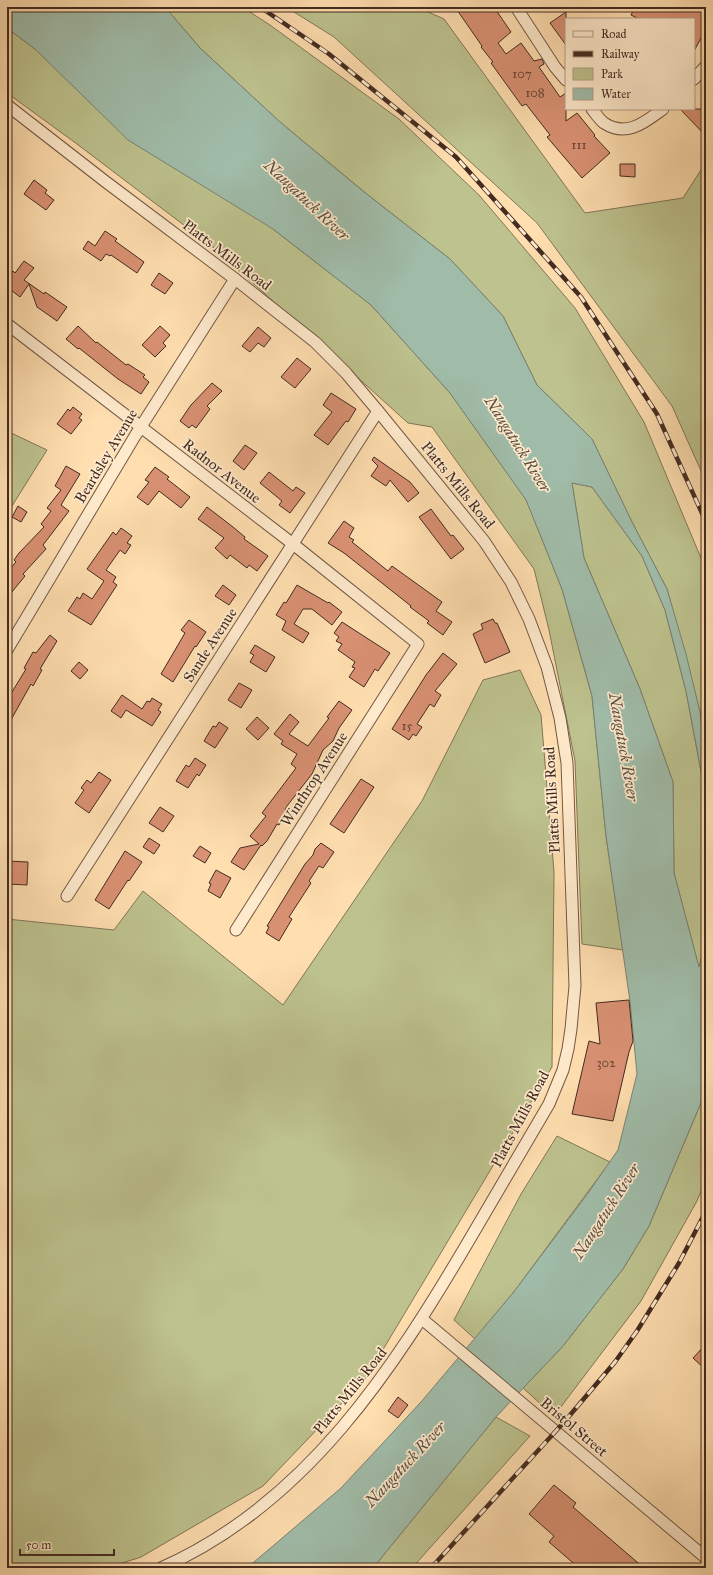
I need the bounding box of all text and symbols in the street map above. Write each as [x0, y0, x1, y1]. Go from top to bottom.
legend [565, 18, 695, 110]
text: Road [601, 27, 627, 41]
text: Railway [601, 47, 640, 61]
house number: 107 [512, 66, 532, 82]
text: Park [601, 67, 623, 81]
house number: 108 [525, 85, 545, 101]
text: Water [601, 87, 631, 101]
house number: 111 [571, 137, 587, 153]
water label: Naugatuck River [260, 155, 355, 245]
street label: Platts Mills Road [179, 216, 275, 295]
water label: Naugatuck River [480, 392, 556, 497]
street label: Beardsley Avenue [71, 406, 141, 506]
street label: Radnor Avenue [179, 435, 265, 507]
street label: Platts Mills Road [417, 438, 499, 532]
street label: Sande Avenue [179, 604, 241, 686]
water label: Naugatuck River [605, 690, 643, 804]
house number: 15 [401, 718, 413, 734]
street label: Winthrop Avenue [277, 728, 351, 830]
street label: Platts Mills Road [540, 746, 564, 854]
house number: 302 [596, 1055, 616, 1071]
street label: Platts Mills Road [487, 1067, 553, 1170]
water label: Naugatuck River [568, 1159, 645, 1263]
street label: Platts Mills Road [309, 1344, 391, 1438]
street label: Bristol Street [537, 1394, 612, 1461]
water label: Naugatuck River [360, 1416, 450, 1511]
scale bar [20, 1531, 114, 1557]
text: 50 m [26, 1538, 51, 1552]

